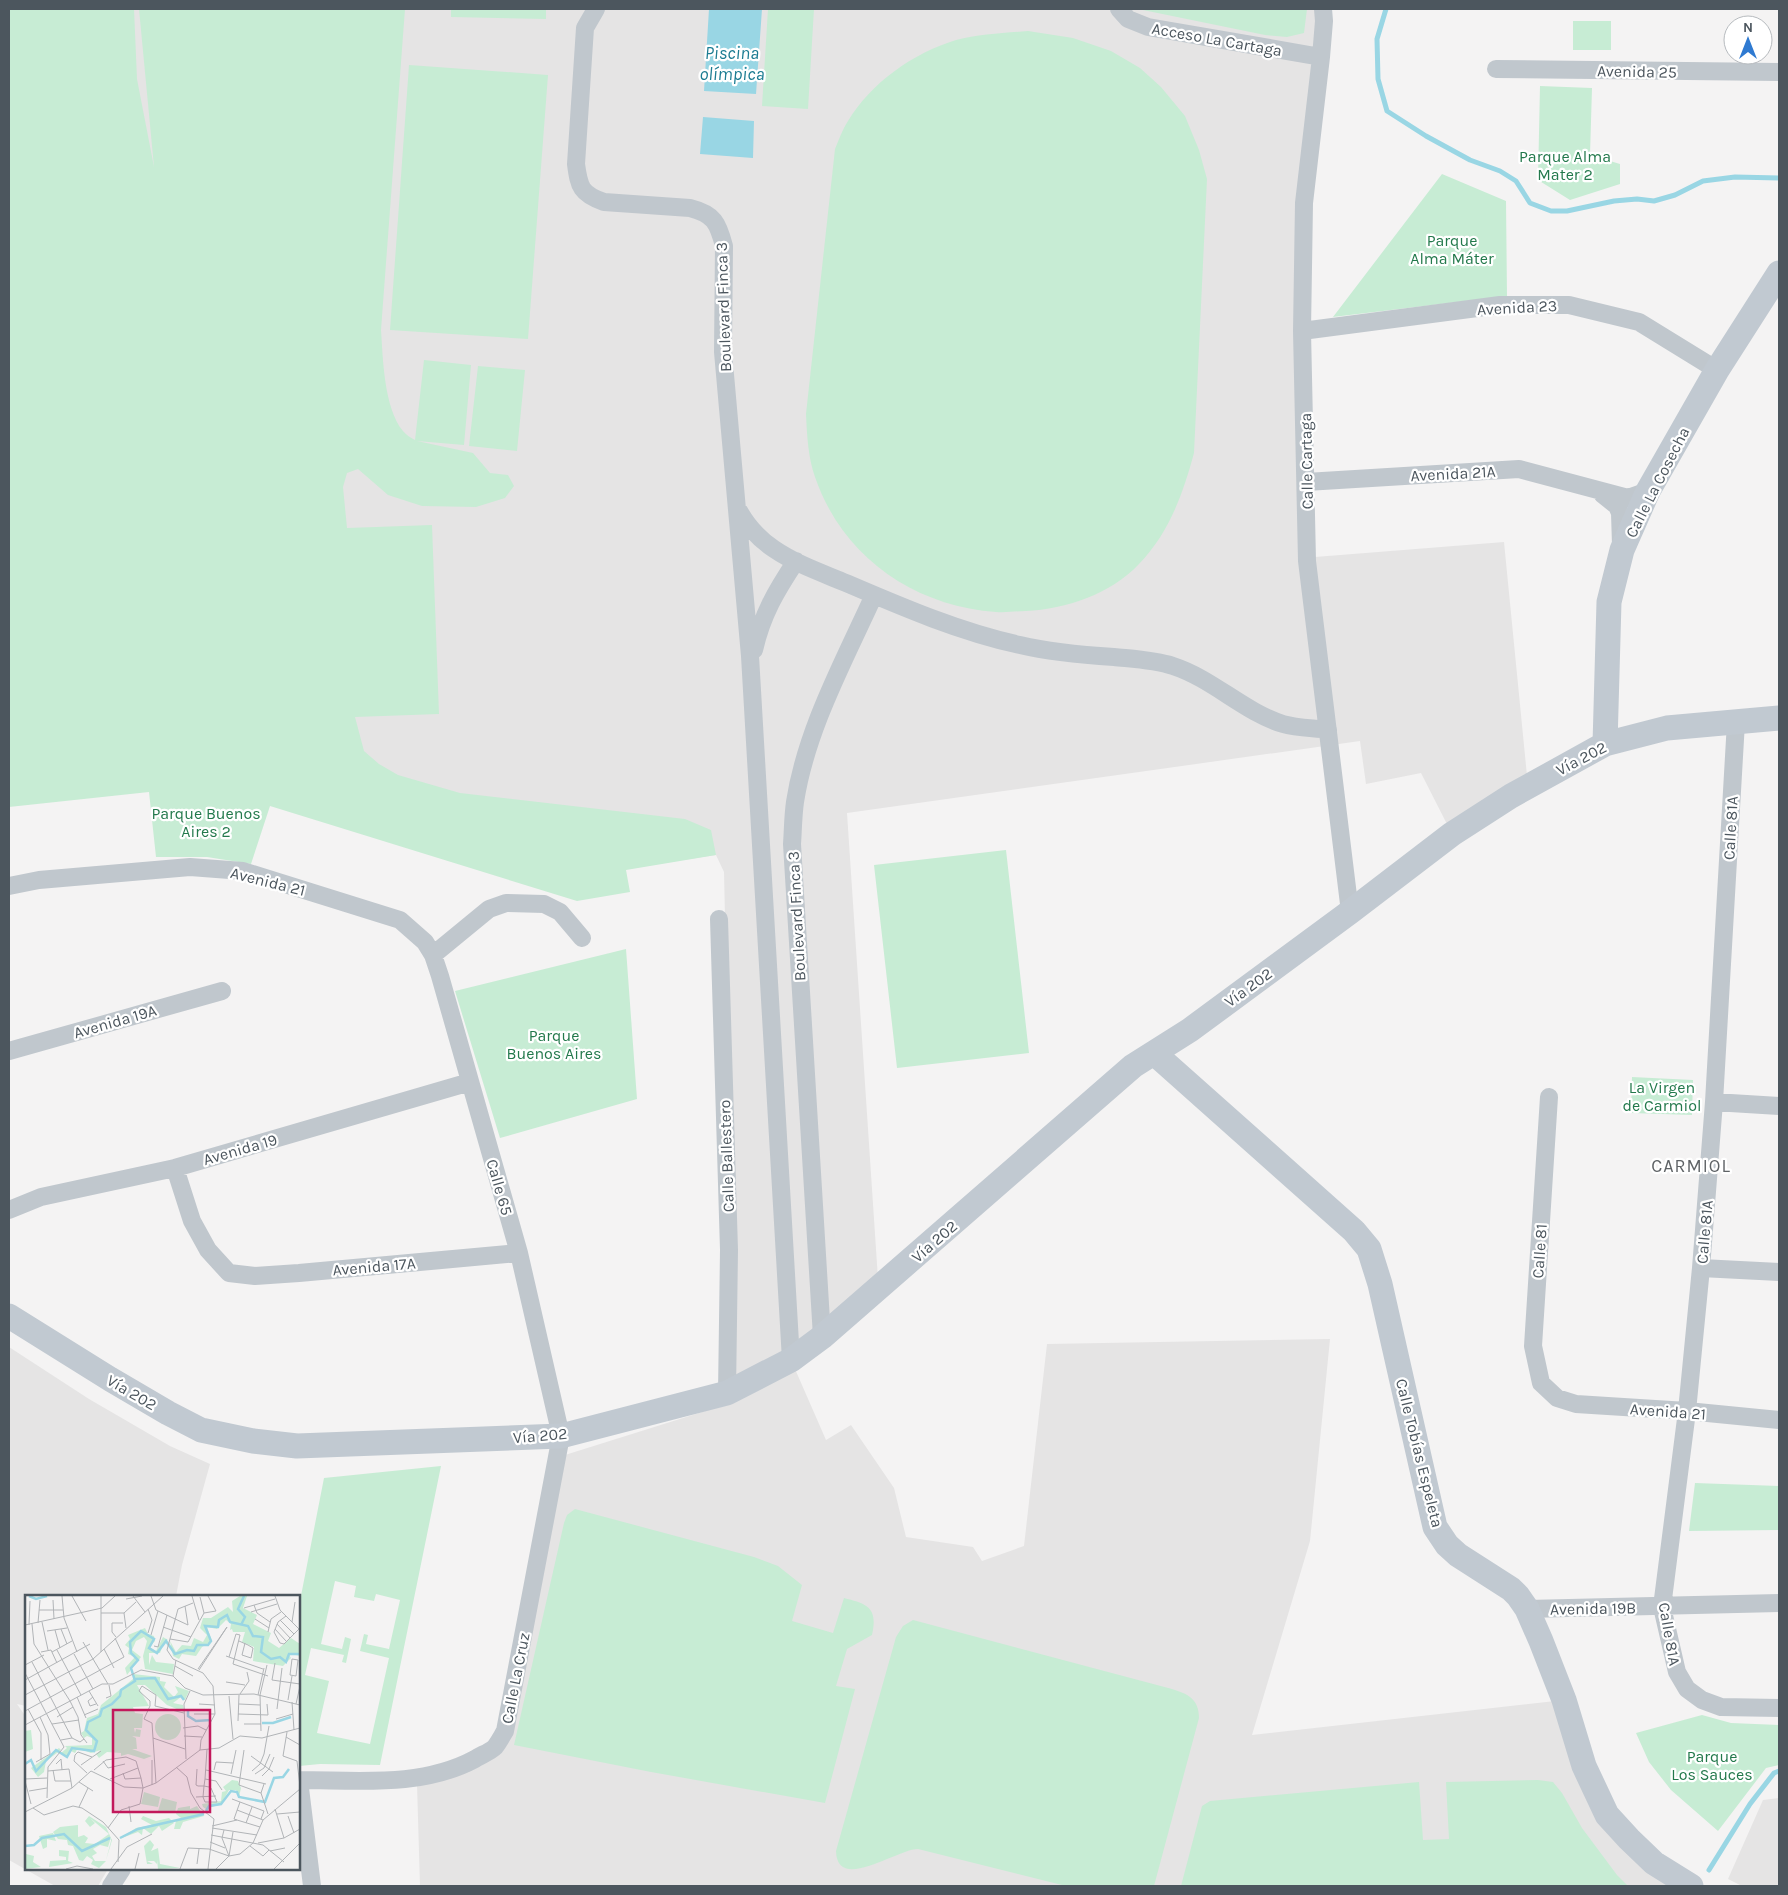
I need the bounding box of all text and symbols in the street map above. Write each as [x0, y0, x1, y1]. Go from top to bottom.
north arrow [1723, 15, 1773, 65]
street label: Acceso La Cartaga [1150, 19, 1284, 60]
text: N [1743, 19, 1753, 36]
water label: Piscina olímpica [699, 42, 765, 85]
street label: Avenida 25 [1597, 61, 1677, 82]
park label: Parque Alma Mater 2 [1519, 147, 1611, 184]
park label: Parque Alma Máter [1410, 231, 1494, 268]
street label: Boulevard Finca 3 [712, 242, 735, 372]
street label: Avenida 23 [1476, 296, 1558, 319]
street label: Calle Cartaga [1296, 413, 1317, 509]
street label: Calle La Cosecha [1621, 424, 1694, 541]
street label: Avenida 21A [1410, 462, 1496, 485]
street label: Vía 202 [1553, 737, 1610, 780]
street label: Calle 81A [1719, 796, 1742, 860]
park label: Parque Buenos Aires 2 [151, 804, 261, 841]
street label: Boulevard Finca 3 [784, 851, 809, 981]
street label: Avenida 21 [229, 863, 307, 900]
street label: Vía 202 [1221, 964, 1276, 1011]
street label: Avenida 19A [71, 1001, 159, 1042]
park label: Parque Buenos Aires [507, 1026, 601, 1063]
park label: La Virgen de Carmiol [1623, 1078, 1701, 1115]
street label: Calle Ballestero [715, 1099, 738, 1213]
street label: Avenida 19 [201, 1130, 279, 1169]
district label: CARMIOL [1651, 1155, 1731, 1177]
street label: Calle 65 [482, 1157, 517, 1218]
street label: Calle 81A [1692, 1199, 1717, 1265]
street label: Vía 202 [908, 1216, 961, 1266]
street label: Calle 81 [1528, 1223, 1551, 1279]
street label: Avenida 17A [332, 1253, 417, 1280]
street label: Vía 202 [103, 1371, 160, 1414]
street label: Calle Tobías Espeleta [1392, 1377, 1447, 1530]
street label: Avenida 21 [1629, 1399, 1707, 1424]
street label: Vía 202 [512, 1424, 568, 1447]
inset map [25, 1595, 300, 1870]
street label: Avenida 19B [1550, 1598, 1636, 1619]
street label: Calle 81A [1655, 1601, 1684, 1667]
street label: Calle La Cruz [497, 1631, 534, 1725]
park label: Parque Los Sauces [1671, 1747, 1753, 1784]

